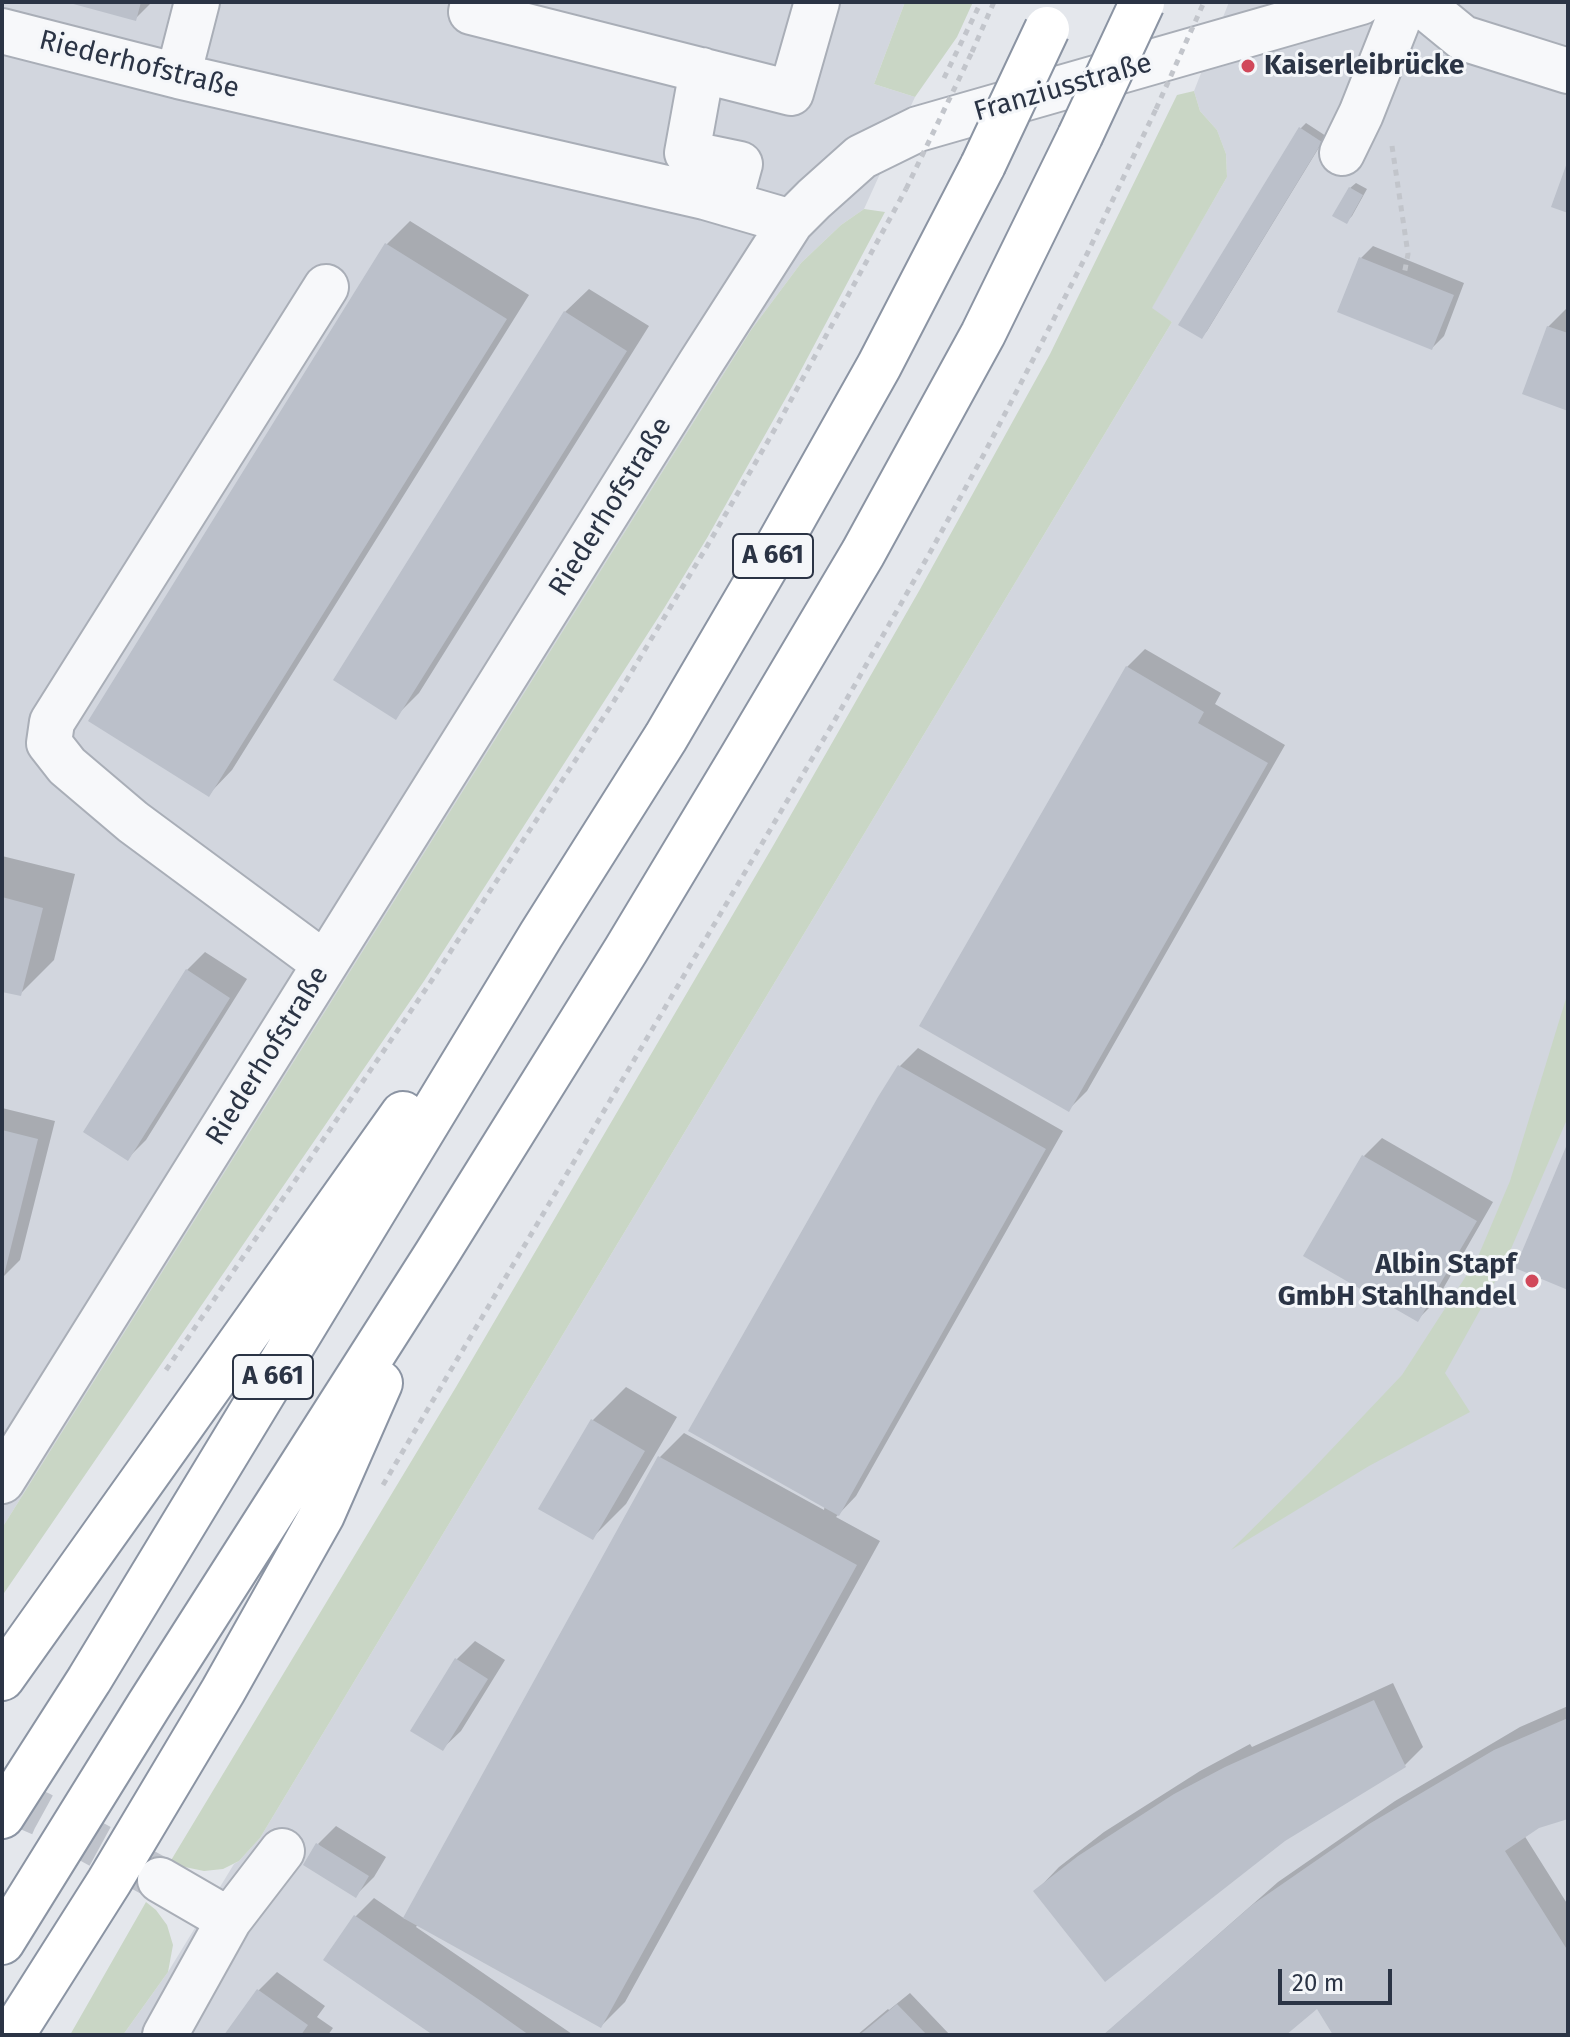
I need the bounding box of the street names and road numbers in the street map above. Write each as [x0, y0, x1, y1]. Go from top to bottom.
street label: Riederhofstraße [35, 24, 243, 106]
street label: Franziusstraße [970, 47, 1156, 129]
street label: Riederhofstraße [542, 411, 680, 603]
road number: A 661 [733, 534, 813, 578]
street label: Riederhofstraße [199, 960, 337, 1152]
road number: A 661 [233, 1355, 313, 1399]

